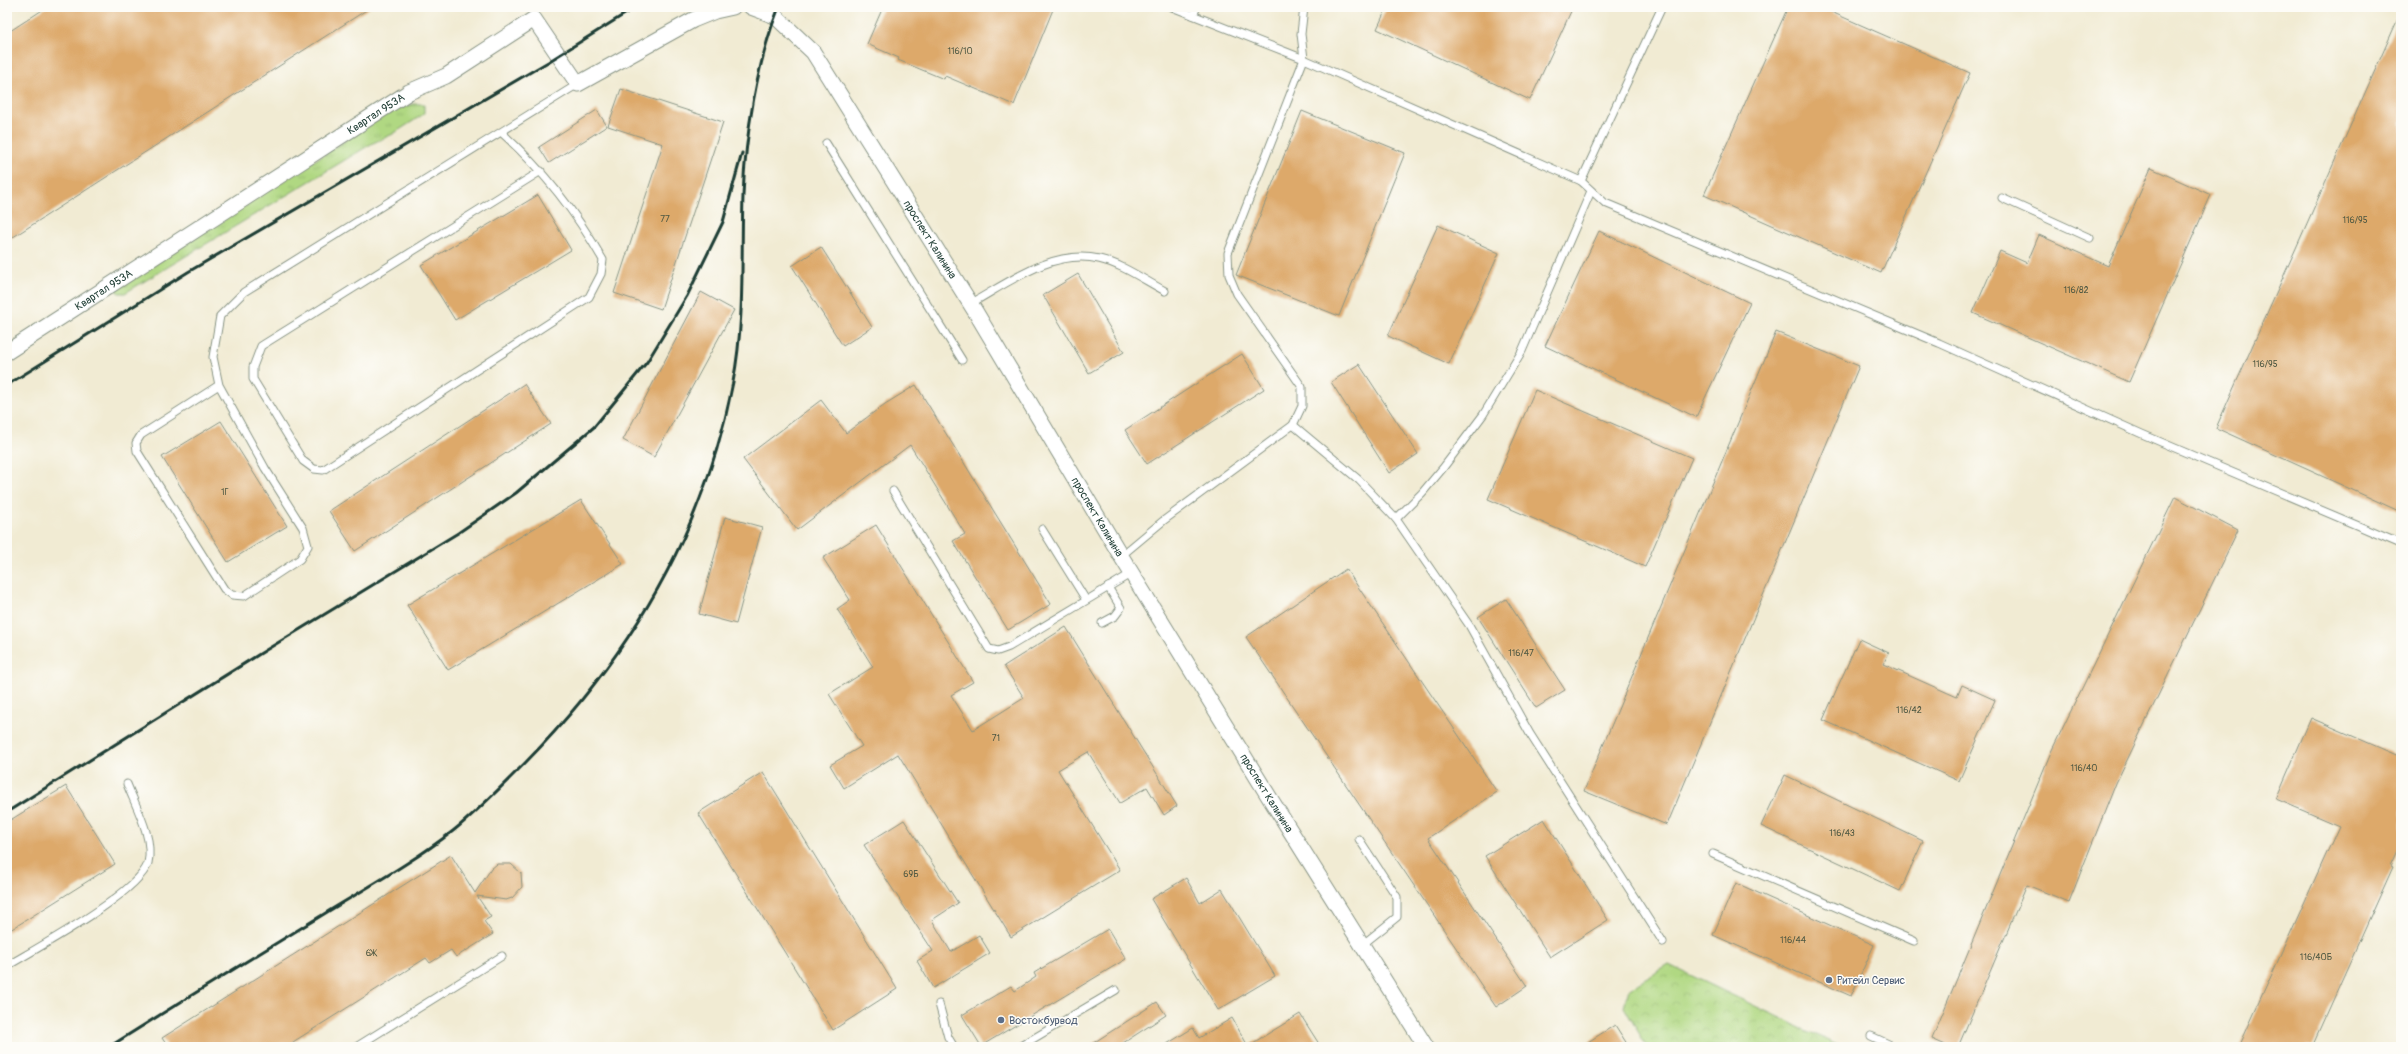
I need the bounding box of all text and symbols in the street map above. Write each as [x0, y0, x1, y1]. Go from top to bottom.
house number: 116/10 [947, 46, 973, 57]
street label: Квартал 953А [344, 90, 407, 137]
street label: проспект Калинина [901, 198, 960, 281]
house number: 77 [660, 214, 670, 225]
house number: 116/95 [2342, 215, 2368, 226]
street label: Квартал 953А [72, 266, 135, 313]
house number: 116/82 [2063, 285, 2089, 296]
house number: 116/95 [2252, 359, 2278, 370]
street label: проспект Калинина [1069, 475, 1126, 559]
house number: 1Г [221, 487, 229, 498]
house number: 116/47 [1508, 648, 1534, 659]
house number: 116/42 [1896, 705, 1922, 716]
house number: 71 [992, 733, 1000, 744]
street label: проспект Калинина [1238, 751, 1296, 835]
house number: 116/40 [2071, 763, 2097, 774]
house number: 116/43 [1829, 828, 1855, 839]
house number: 69Б [903, 869, 919, 880]
house number: 116/44 [1780, 935, 1807, 946]
house number: 6Ж [366, 948, 378, 959]
house number: 116/40Б [2300, 952, 2332, 963]
place label: Ритейл Сервис [1837, 974, 1905, 987]
marker: Ритейл Сервис [1824, 975, 1834, 985]
place label: Востокбурвод [1009, 1014, 1078, 1027]
marker: Востокбурвод [996, 1015, 1006, 1025]

